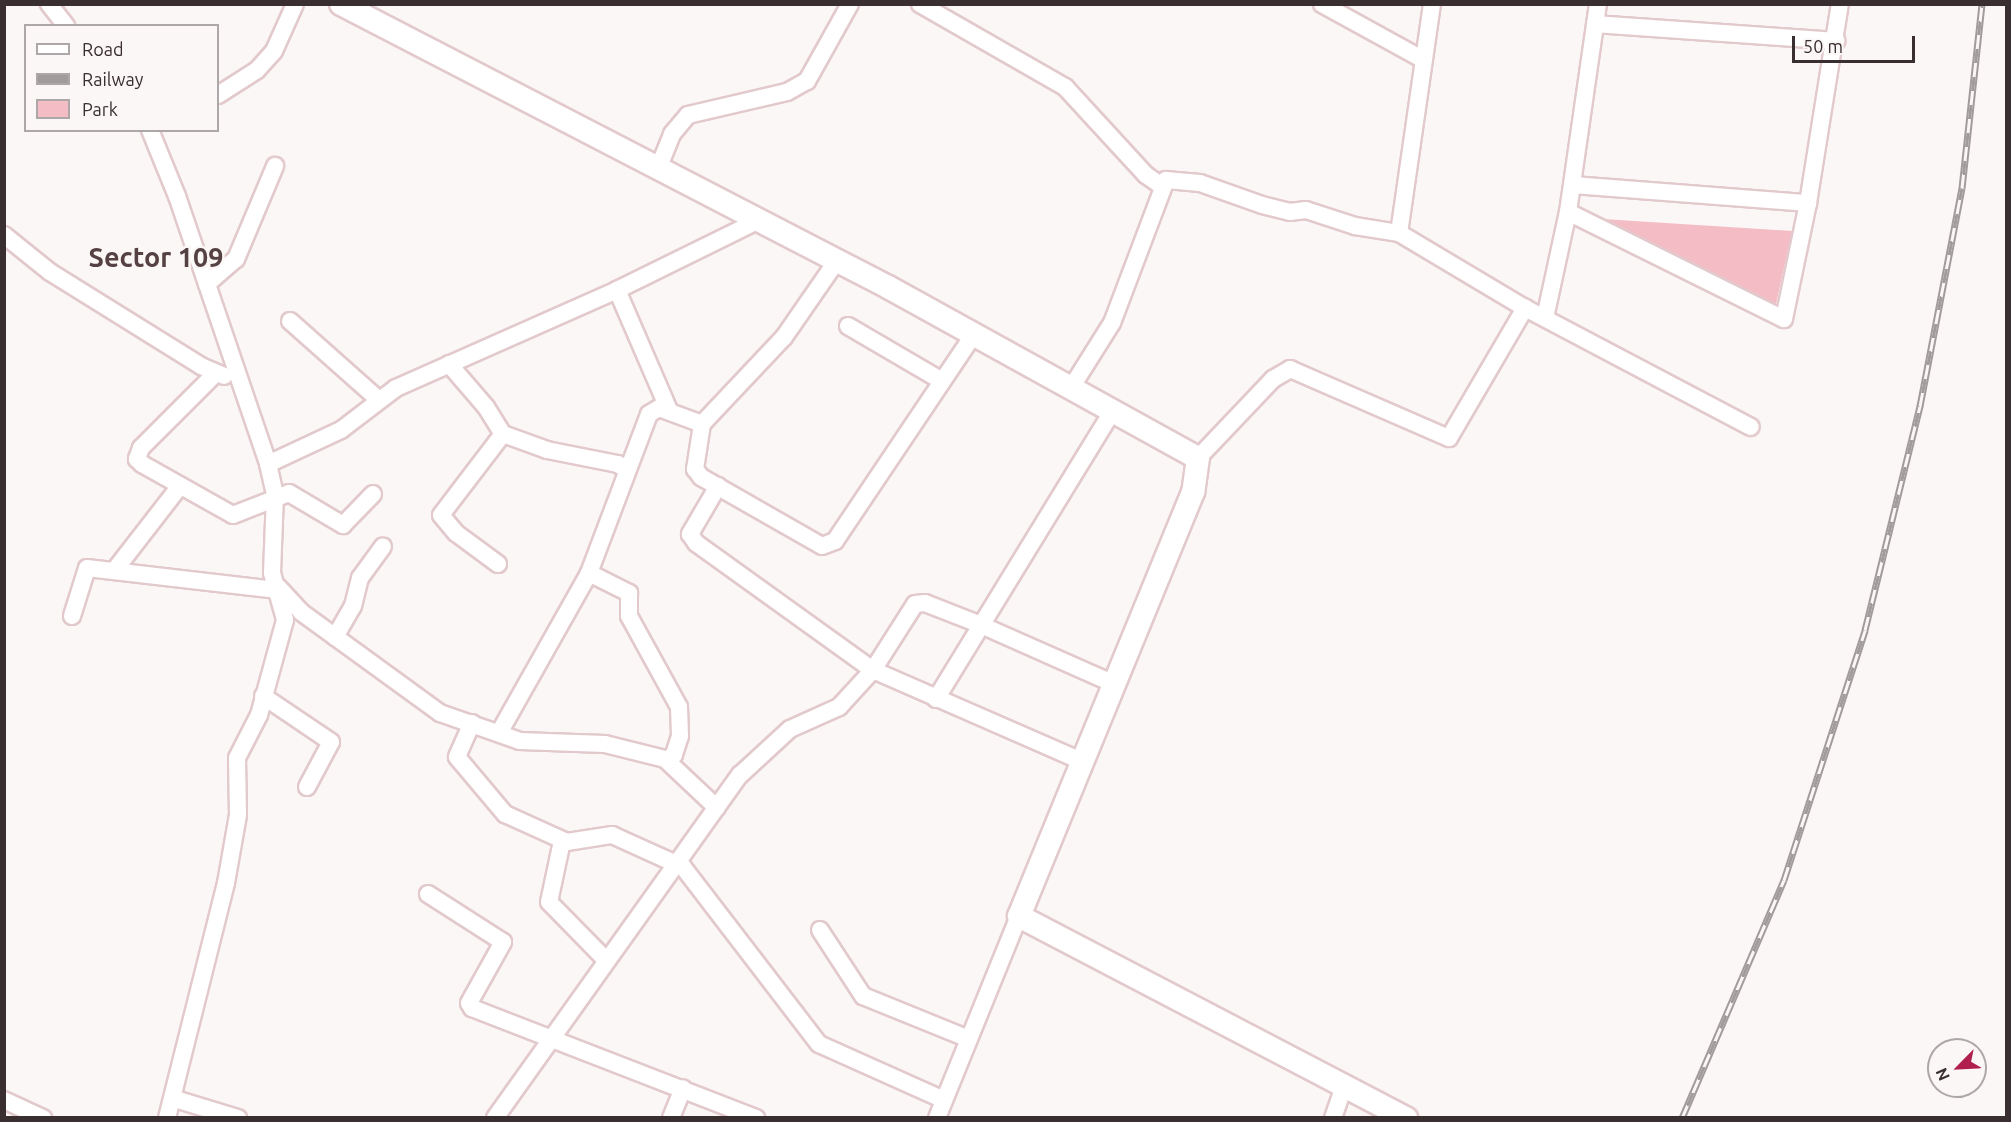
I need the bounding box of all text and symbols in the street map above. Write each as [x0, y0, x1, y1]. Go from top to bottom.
legend [24, 24, 219, 132]
scale bar [1795, 24, 1918, 62]
text: 50 m [1803, 36, 1843, 56]
text: Road [82, 39, 124, 59]
text: Railway [82, 69, 143, 89]
text: Park [82, 99, 118, 119]
district label: Sector 109 [89, 242, 223, 274]
north arrow [1927, 1038, 1987, 1098]
text: N [1932, 1065, 1953, 1084]

